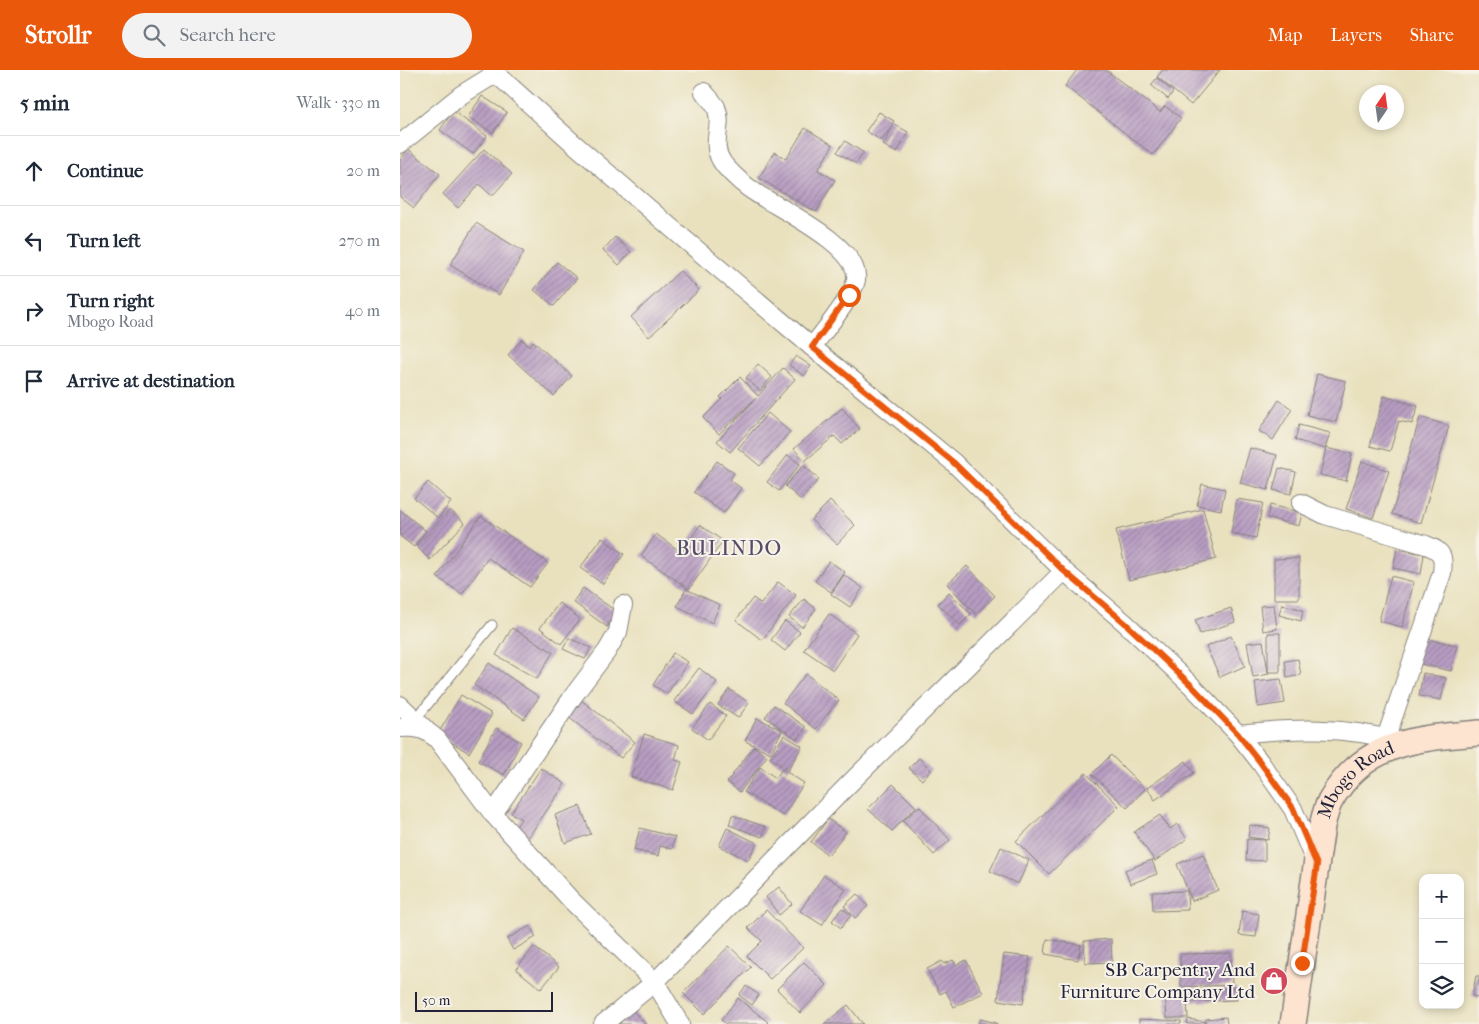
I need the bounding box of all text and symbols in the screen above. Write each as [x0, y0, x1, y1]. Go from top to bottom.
search box [122, 13, 472, 58]
text: Strollr [25, 21, 92, 49]
icon: search [140, 21, 168, 49]
text: Search here [180, 24, 276, 46]
text: Map [1268, 25, 1302, 46]
text: Layers [1330, 25, 1382, 46]
text: Share [1410, 25, 1454, 46]
north arrow [1359, 85, 1404, 130]
text: 5 min [20, 91, 69, 115]
text: Walk · 330 m [297, 93, 380, 112]
icon: ahead [20, 157, 48, 185]
text: Continue [67, 160, 143, 182]
text: 20 m [346, 161, 380, 180]
icon: left [20, 227, 48, 255]
text: Turn left [67, 230, 141, 252]
text: 270 m [339, 231, 380, 250]
route start [838, 284, 861, 307]
text: Turn right [67, 290, 154, 312]
icon: right [20, 297, 48, 325]
text: 40 m [345, 301, 380, 320]
text: Mbogo Road [67, 312, 154, 331]
icon: arrive [20, 367, 48, 395]
text: Arrive at destination [67, 370, 235, 392]
district label: BULINDO [676, 536, 782, 560]
street label: Mbogo Road [1313, 736, 1398, 821]
map controls [1419, 874, 1464, 1009]
button: + [1419, 874, 1464, 919]
button: − [1419, 919, 1464, 964]
route end [1291, 952, 1314, 975]
place label: SB Carpentry And Furniture Company Ltd [1060, 959, 1256, 1003]
button: layers [1419, 964, 1464, 1009]
shop icon: SB Carpentry And Furniture Company Ltd [1259, 966, 1289, 996]
scale bar [415, 989, 552, 1012]
text: 50 m [422, 992, 450, 1009]

